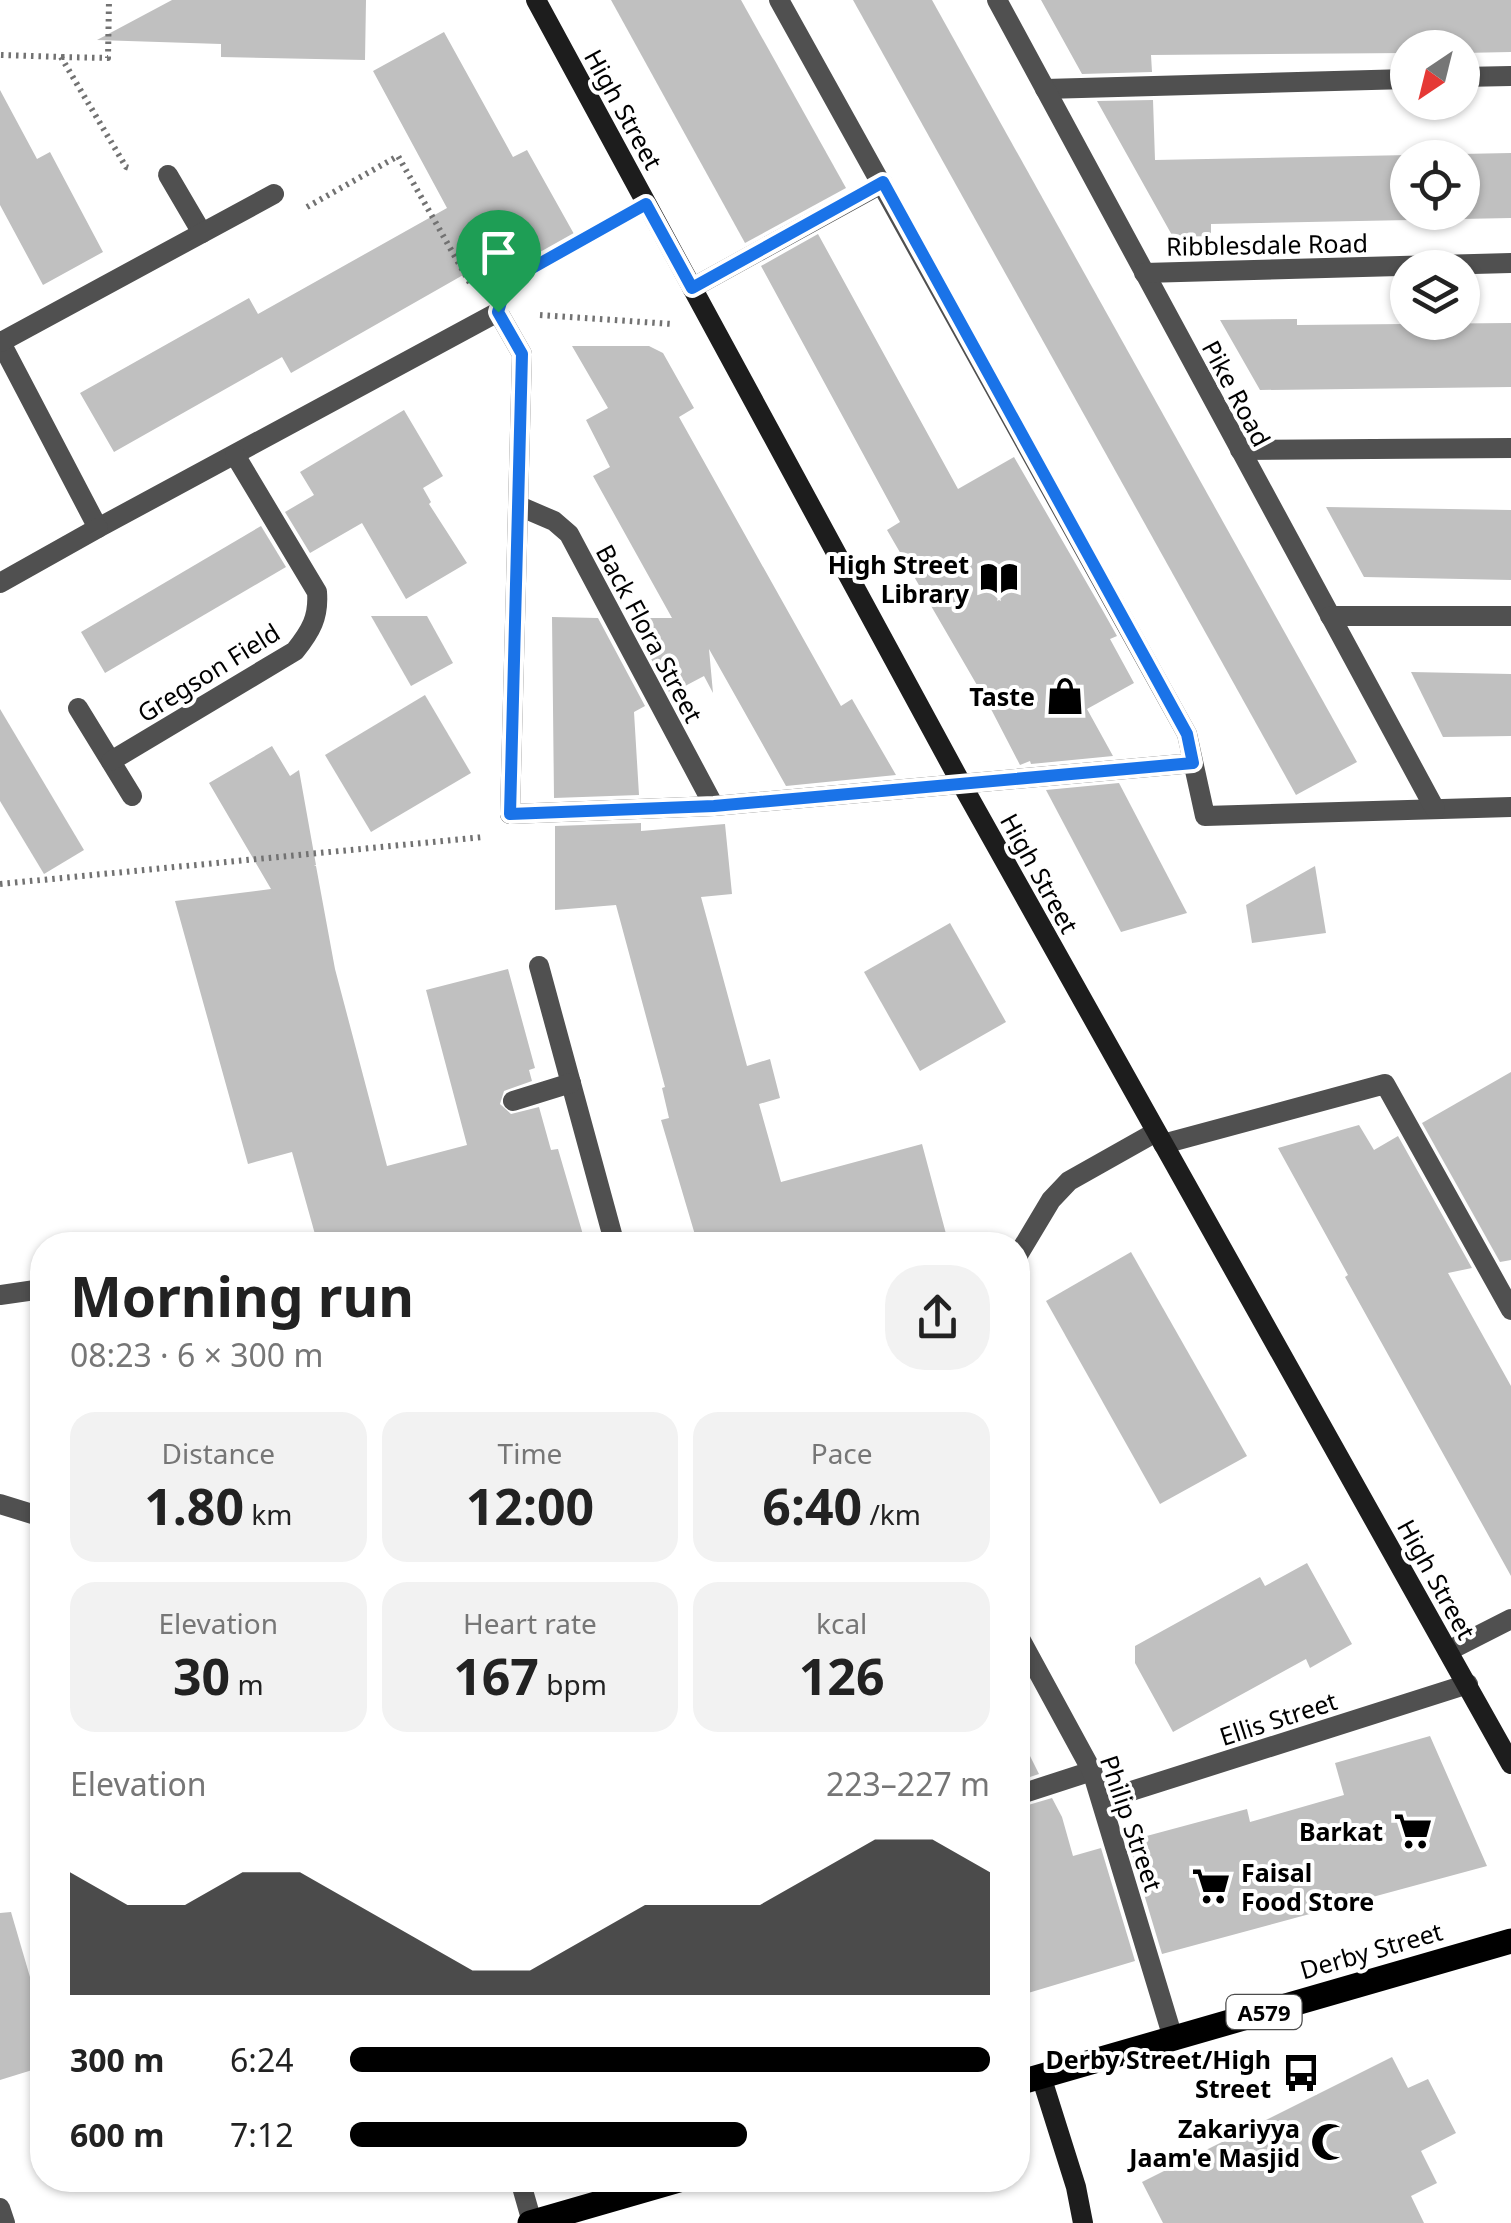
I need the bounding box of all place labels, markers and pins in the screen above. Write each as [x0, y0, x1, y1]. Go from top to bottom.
pin [456, 210, 541, 313]
place label: High Street Library [828, 547, 970, 610]
library icon: High Street Library [978, 557, 1020, 599]
shop icon: Taste [1044, 675, 1086, 717]
place label: Taste [969, 679, 1035, 713]
supermarket icon: Barkat [1392, 1810, 1434, 1852]
place label: Barkat [1299, 1814, 1383, 1848]
place label: Faisal Food Store [1241, 1855, 1374, 1918]
supermarket icon: Faisal Food Store [1190, 1865, 1232, 1907]
place label: Derby Street/High Street [1045, 2042, 1271, 2105]
bus stop icon: Derby Street/High Street [1280, 2052, 1322, 2094]
place label: Zakariyya Jaam'e Masjid [1127, 2111, 1300, 2174]
mosque icon: Zakariyya Jaam'e Masjid [1309, 2121, 1351, 2163]

